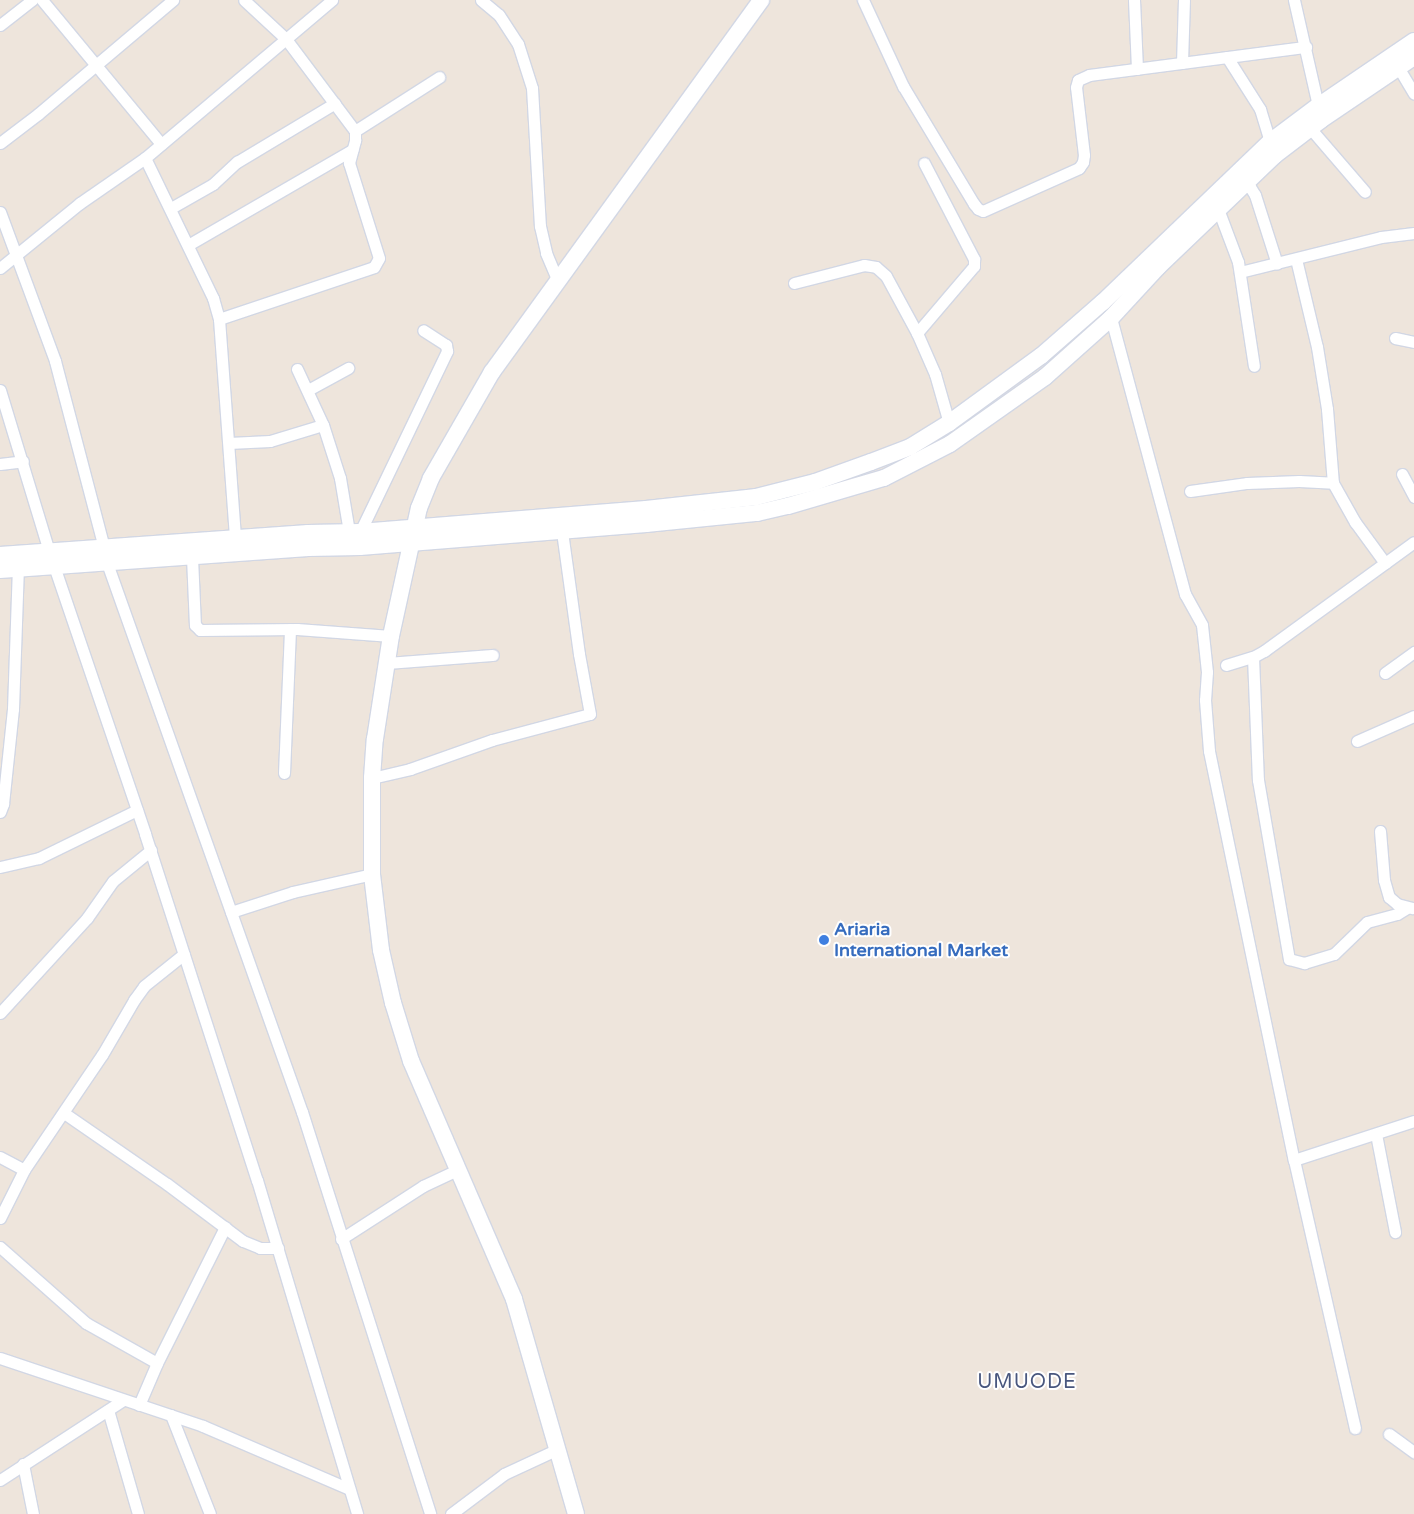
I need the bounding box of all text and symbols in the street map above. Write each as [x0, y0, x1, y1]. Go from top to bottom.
place label: Ariaria International Market [834, 919, 1008, 962]
marker: Ariaria International Market [818, 934, 830, 946]
district label: UMUODE [976, 1370, 1078, 1394]

